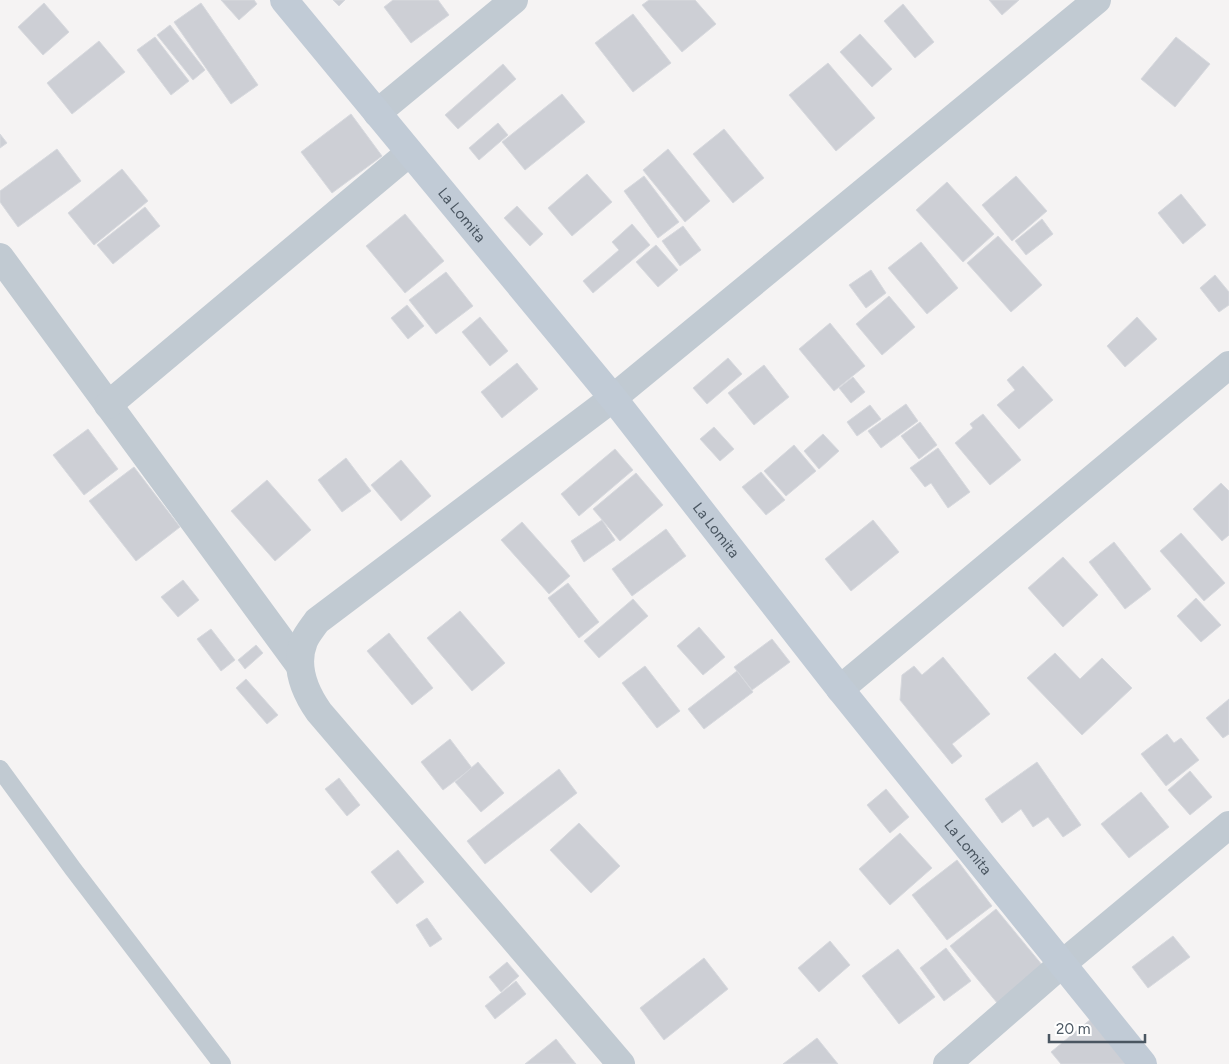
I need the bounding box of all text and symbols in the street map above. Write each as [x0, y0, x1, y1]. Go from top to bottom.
street label: La Lomita [434, 184, 489, 246]
street label: La Lomita [689, 499, 743, 561]
street label: La Lomita [940, 816, 995, 878]
scale bar [1049, 1012, 1145, 1044]
text: 20 m [1056, 1020, 1090, 1038]

